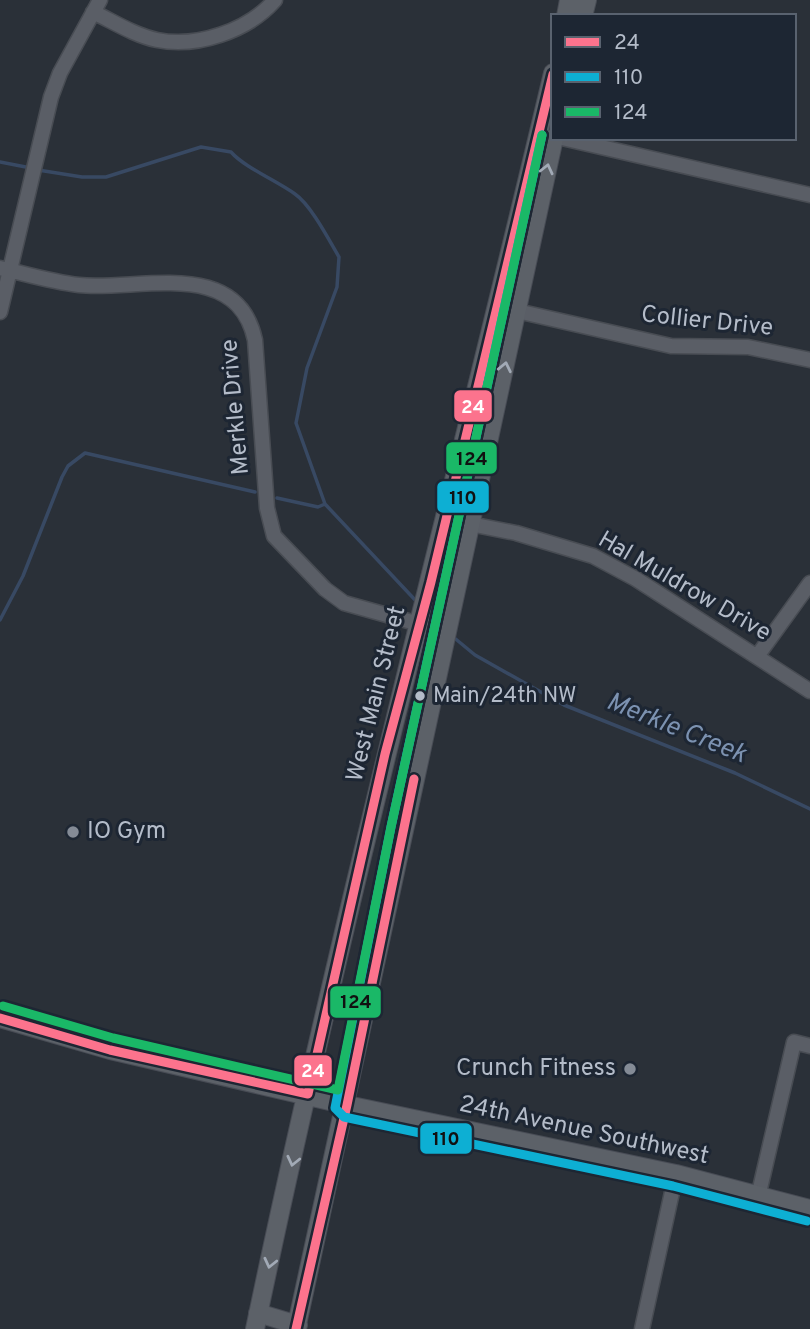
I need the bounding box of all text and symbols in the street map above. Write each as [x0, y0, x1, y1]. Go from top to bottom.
legend [551, 14, 796, 140]
text: 24 [614, 30, 640, 57]
text: 110 [614, 65, 643, 92]
text: 124 [614, 100, 648, 127]
one-way arrow [539, 163, 554, 175]
street label: Collier Drive [639, 300, 775, 344]
street label: Merkle Drive [215, 338, 257, 476]
one-way arrow [497, 361, 512, 373]
line badge: 24 [453, 389, 493, 423]
text: 24 [461, 396, 485, 420]
line badge: 124 [445, 441, 498, 475]
text: 124 [456, 448, 488, 472]
line badge: 110 [436, 480, 490, 514]
text: 110 [449, 487, 477, 511]
street label: Hal Muldrow Drive [592, 525, 776, 649]
street label: West Main Street [341, 603, 413, 785]
place label: Main/24th NW [433, 683, 577, 710]
water label: Merkle Creek [601, 686, 752, 772]
marker: Main/24th NW [413, 689, 427, 703]
place label: IO Gym [87, 817, 166, 847]
marker: IO Gym [65, 824, 81, 840]
line badge: 124 [329, 985, 382, 1019]
text: 124 [340, 991, 372, 1015]
line badge: 24 [293, 1054, 333, 1087]
place label: Crunch Fitness [456, 1054, 616, 1084]
text: 24 [301, 1060, 325, 1084]
marker: Crunch Fitness [622, 1061, 638, 1077]
street label: 24th Avenue Southwest [456, 1090, 712, 1172]
line badge: 110 [419, 1122, 473, 1155]
text: 110 [432, 1128, 460, 1152]
one-way arrow [286, 1155, 301, 1167]
one-way arrow [263, 1257, 278, 1269]

